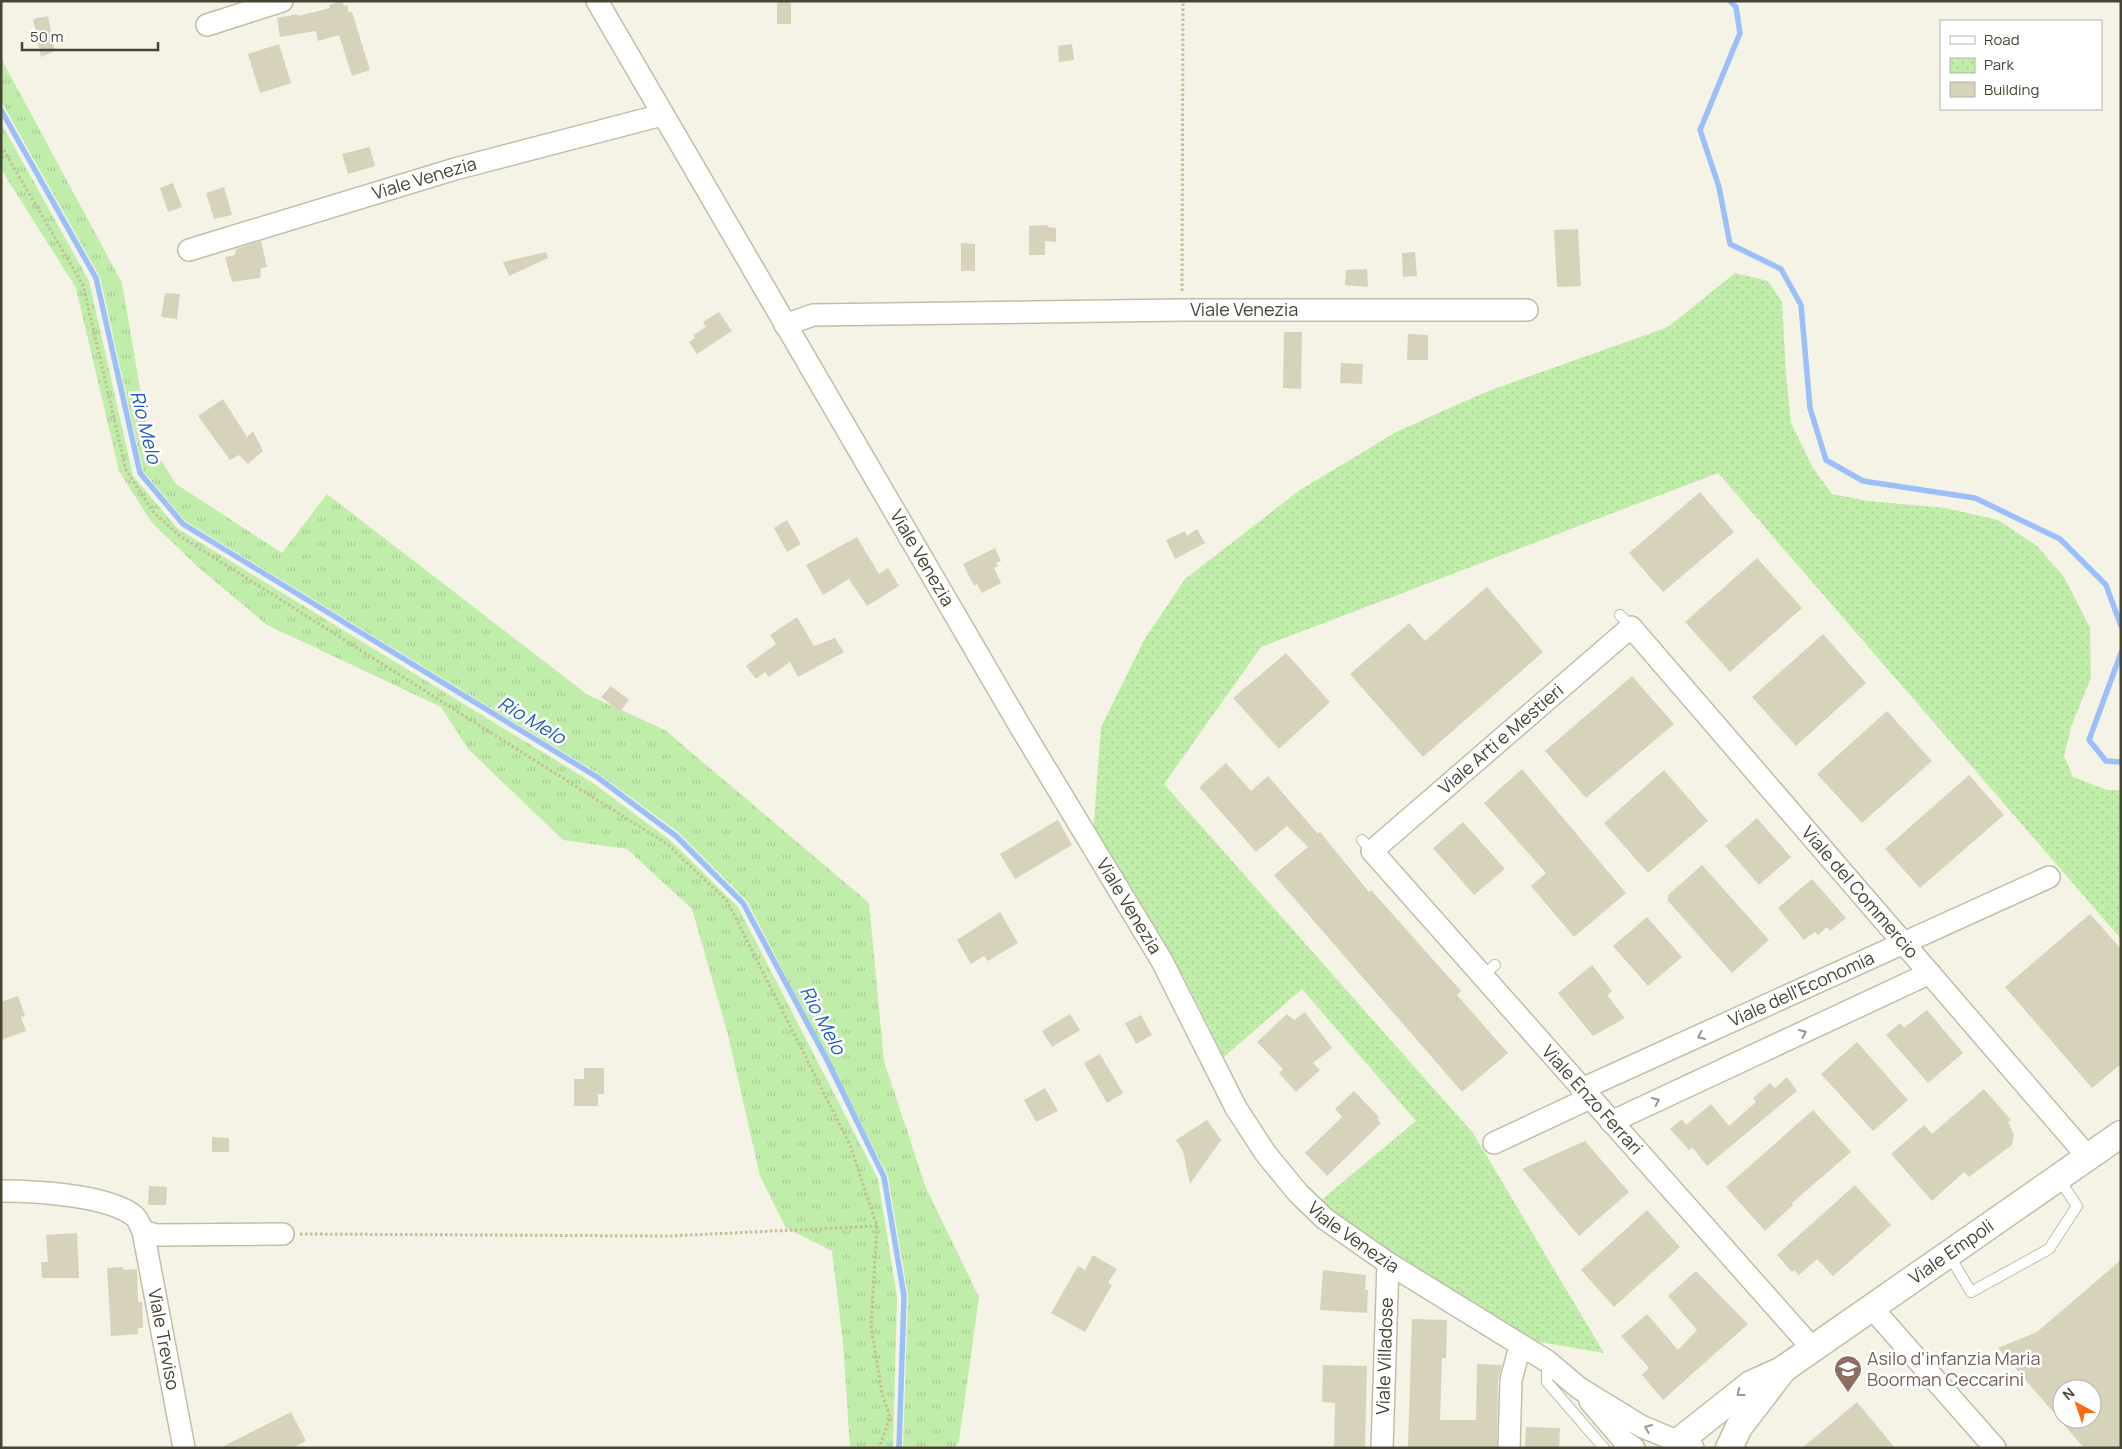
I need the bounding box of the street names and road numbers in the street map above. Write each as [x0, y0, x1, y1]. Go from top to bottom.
street label: Viale Venezia [369, 151, 479, 205]
street label: Viale Venezia [1190, 297, 1298, 321]
street label: Viale Venezia [885, 505, 960, 610]
street label: Viale Arti e Mestieri [1433, 678, 1568, 799]
street label: Viale del Commercio [1797, 820, 1924, 963]
street label: Viale Venezia [1092, 853, 1168, 958]
street label: Viale dell'Economia [1724, 945, 1878, 1032]
street label: Viale Enzo Ferrari [1537, 1039, 1648, 1159]
street label: Viale Venezia [1303, 1195, 1404, 1278]
street label: Viale Empoli [1904, 1213, 1998, 1289]
street label: Viale Treviso [143, 1286, 186, 1392]
street label: Viale Villadose [1370, 1297, 1398, 1415]

